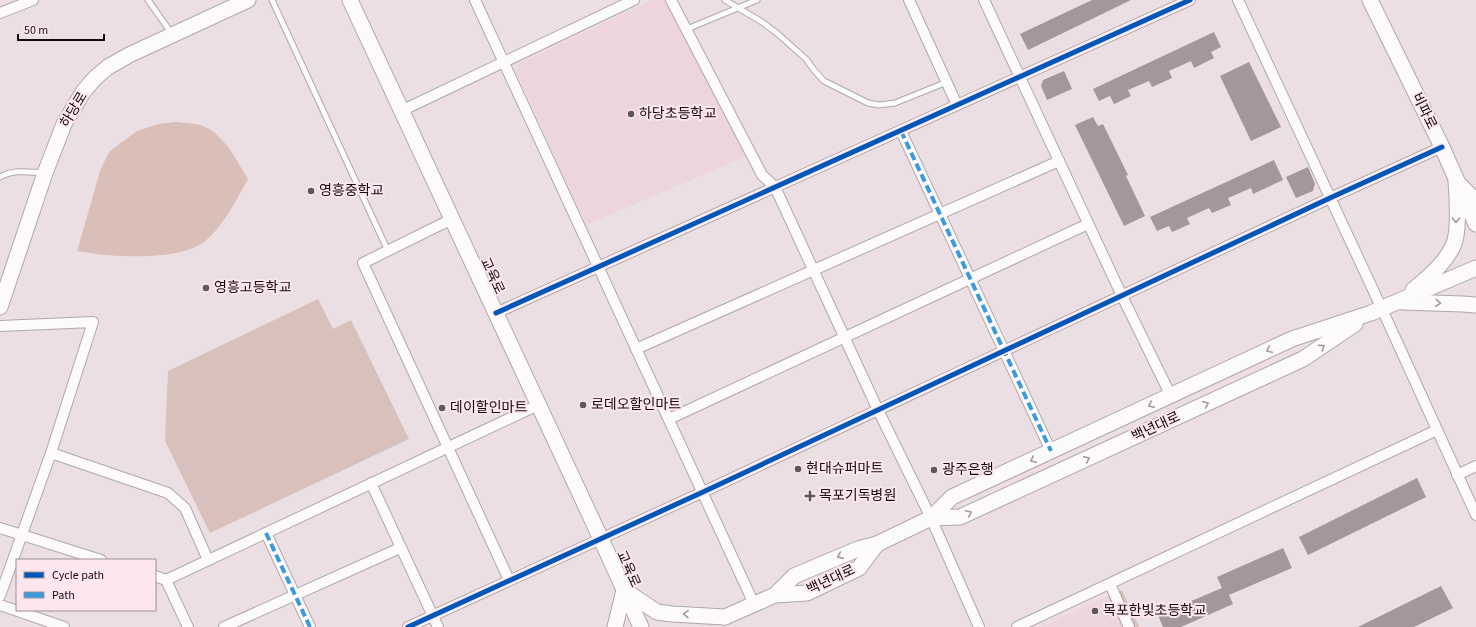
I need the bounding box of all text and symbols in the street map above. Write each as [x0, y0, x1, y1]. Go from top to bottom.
scale bar [18, 16, 104, 42]
text: 50 m [24, 22, 48, 39]
street label: 하당로 [55, 88, 93, 132]
street label: 비파로 [1407, 89, 1442, 133]
place label: 하당초등학교 [639, 104, 716, 124]
marker: 하당초등학교 [626, 109, 636, 119]
place label: 영흥중학교 [319, 181, 384, 201]
marker: 영흥중학교 [306, 186, 316, 196]
one-way arrow [1452, 217, 1461, 223]
street label: 교육로 [475, 254, 509, 298]
place label: 영흥고등학교 [214, 278, 291, 298]
marker: 영흥고등학교 [201, 283, 211, 293]
one-way arrow [1435, 299, 1441, 307]
one-way arrow [1318, 344, 1325, 351]
one-way arrow [1265, 345, 1273, 353]
place label: 로데오할인마트 [591, 395, 681, 415]
place label: 데이할인마트 [450, 398, 527, 418]
marker: 로데오할인마트 [578, 400, 588, 410]
one-way arrow [1148, 400, 1155, 408]
one-way arrow [1201, 401, 1209, 409]
marker: 데이할인마트 [437, 403, 447, 413]
street label: 백년대로 [1128, 407, 1184, 447]
one-way arrow [1030, 455, 1037, 463]
one-way arrow [1083, 456, 1091, 464]
place label: 현대슈퍼마트 [806, 459, 883, 479]
place label: 광주은행 [942, 460, 994, 480]
marker: 현대슈퍼마트 [793, 464, 803, 474]
marker: 광주은행 [929, 465, 939, 475]
place label: 목포기독병원 [819, 486, 896, 506]
marker: 목포기독병원 [804, 490, 816, 502]
one-way arrow [965, 510, 973, 518]
street label: 교육로 [611, 547, 645, 591]
one-way arrow [837, 552, 844, 560]
legend [16, 559, 156, 611]
street label: 백년대로 [803, 560, 859, 600]
text: Cycle path [52, 567, 104, 584]
text: Path [52, 587, 75, 604]
place label: 목포한빛초등학교 [1103, 601, 1206, 621]
marker: 목포한빛초등학교 [1090, 606, 1100, 616]
one-way arrow [683, 610, 689, 619]

